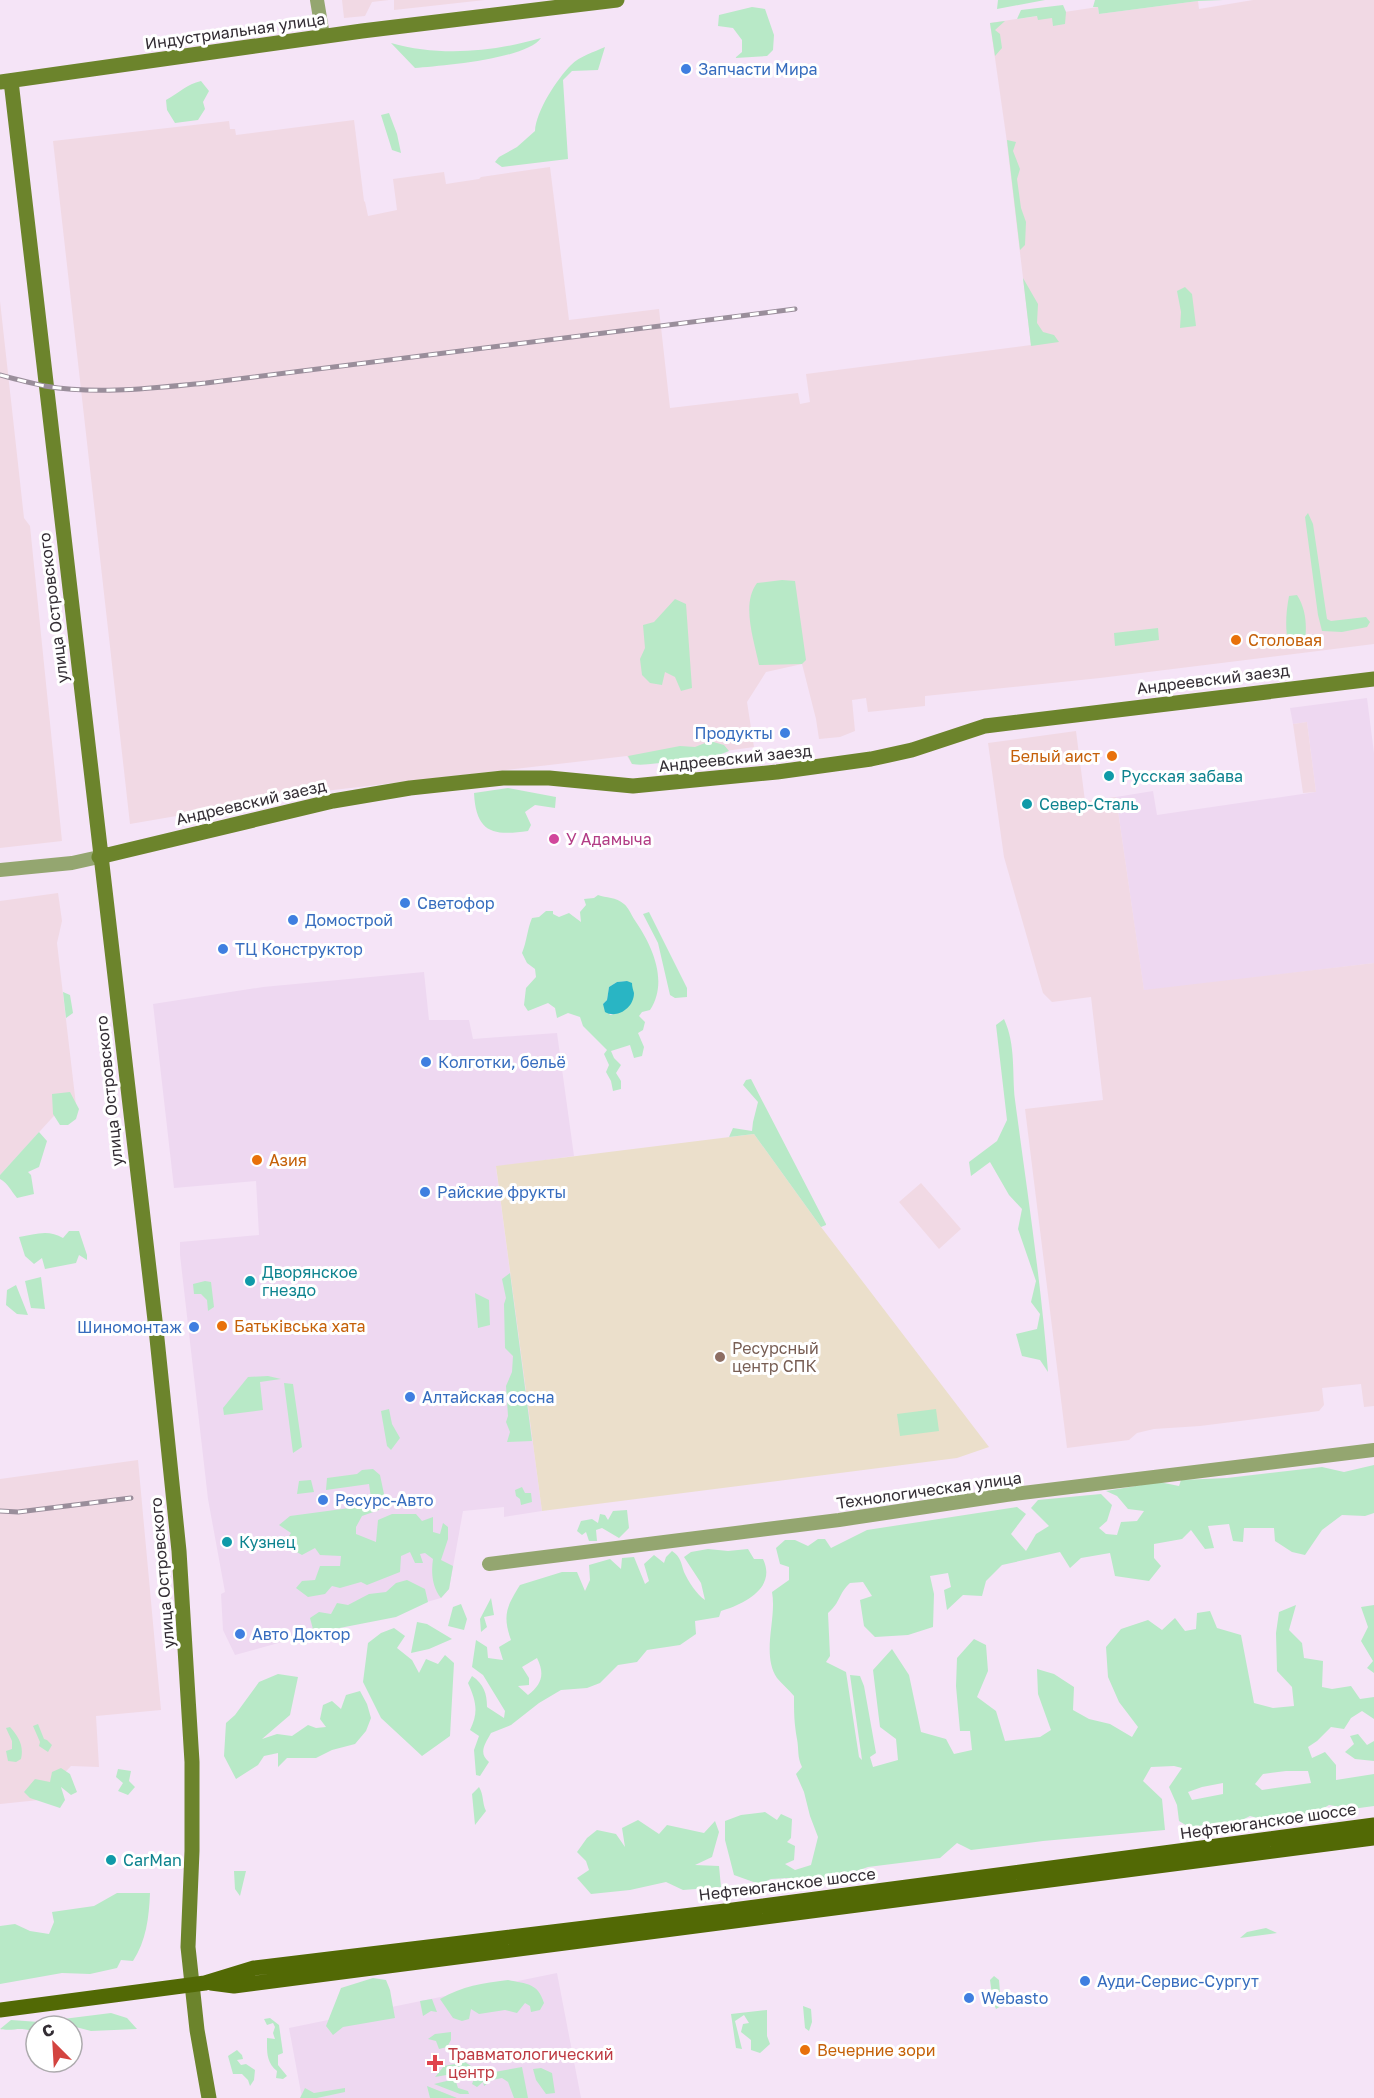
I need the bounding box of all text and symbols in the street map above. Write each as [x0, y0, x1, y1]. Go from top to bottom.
street label: Индустриальная улица [144, 8, 326, 54]
place label: Запчасти Мира [698, 59, 818, 79]
marker: Запчасти Мира [679, 62, 693, 76]
street label: улица Островского [34, 531, 72, 685]
place label: Столовая [1248, 630, 1322, 650]
marker: Столовая [1229, 633, 1243, 647]
street label: Андреевский заезд [1135, 660, 1291, 698]
place label: Продукты [695, 723, 773, 743]
marker: Продукты [778, 726, 792, 740]
street label: Андреевский заезд [657, 740, 813, 776]
place label: Белый аист [1010, 746, 1100, 766]
marker: Белый аист [1105, 749, 1119, 763]
place label: Русская забава [1121, 766, 1243, 786]
marker: Русская забава [1102, 769, 1116, 783]
street label: Андреевский заезд [174, 775, 329, 829]
place label: Север-Сталь [1039, 794, 1139, 814]
marker: Север-Сталь [1020, 797, 1034, 811]
place label: У Адамыча [566, 829, 652, 849]
marker: У Адамыча [547, 832, 561, 846]
place label: Светофор [417, 893, 495, 913]
marker: Светофор [398, 896, 412, 910]
place label: Домострой [305, 910, 393, 930]
marker: Домострой [286, 913, 300, 927]
place label: ТЦ Конструктор [235, 939, 363, 959]
marker: ТЦ Конструктор [216, 942, 230, 956]
street label: улица Островского [91, 1014, 127, 1168]
place label: Колготки, бельё [438, 1052, 566, 1072]
marker: Колготки, бельё [419, 1055, 433, 1069]
place label: Азия [269, 1150, 307, 1170]
marker: Азия [250, 1153, 264, 1167]
place label: Райские фрукты [437, 1182, 566, 1202]
marker: Райские фрукты [418, 1185, 432, 1199]
place label: Дворянское гнездо [262, 1262, 358, 1300]
marker: Дворянское гнездо [243, 1274, 257, 1288]
place label: Батькiвська хата [234, 1316, 366, 1336]
place label: Шиномонтаж [77, 1317, 182, 1337]
marker: Батькiвська хата [215, 1319, 229, 1333]
marker: Шиномонтаж [187, 1320, 201, 1334]
place label: Ресурсный центр СПК [732, 1338, 819, 1376]
marker: Ресурсный центр СПК [713, 1350, 727, 1364]
place label: Алтайская сосна [422, 1387, 554, 1407]
marker: Алтайская сосна [403, 1390, 417, 1404]
street label: Технологическая улица [835, 1467, 1023, 1513]
place label: Ресурс-Авто [335, 1490, 433, 1510]
marker: Ресурс-Авто [316, 1493, 330, 1507]
street label: улица Островского [145, 1497, 179, 1649]
place label: Кузнец [239, 1532, 296, 1552]
marker: Кузнец [220, 1535, 234, 1549]
place label: Авто Доктор [252, 1624, 350, 1644]
marker: Авто Доктор [233, 1627, 247, 1641]
street label: Нефтеюганское шоссе [1178, 1799, 1358, 1843]
place label: CarMan [123, 1850, 182, 1870]
marker: CarMan [104, 1853, 118, 1867]
street label: Нефтеюганское шоссе [697, 1863, 877, 1905]
place label: Ауди-Сервис-Сургут [1097, 1971, 1259, 1991]
marker: Ауди-Сервис-Сургут [1078, 1974, 1092, 1988]
place label: Webasto [981, 1988, 1048, 2008]
marker: Webasto [962, 1991, 976, 2005]
north arrow [24, 2014, 84, 2074]
text: С [39, 2019, 57, 2042]
place label: Вечерние зори [817, 2040, 935, 2060]
marker: Вечерние зори [798, 2043, 812, 2057]
place label: Травматологический центр [448, 2044, 614, 2082]
marker: Травматологический центр [426, 2054, 444, 2072]

